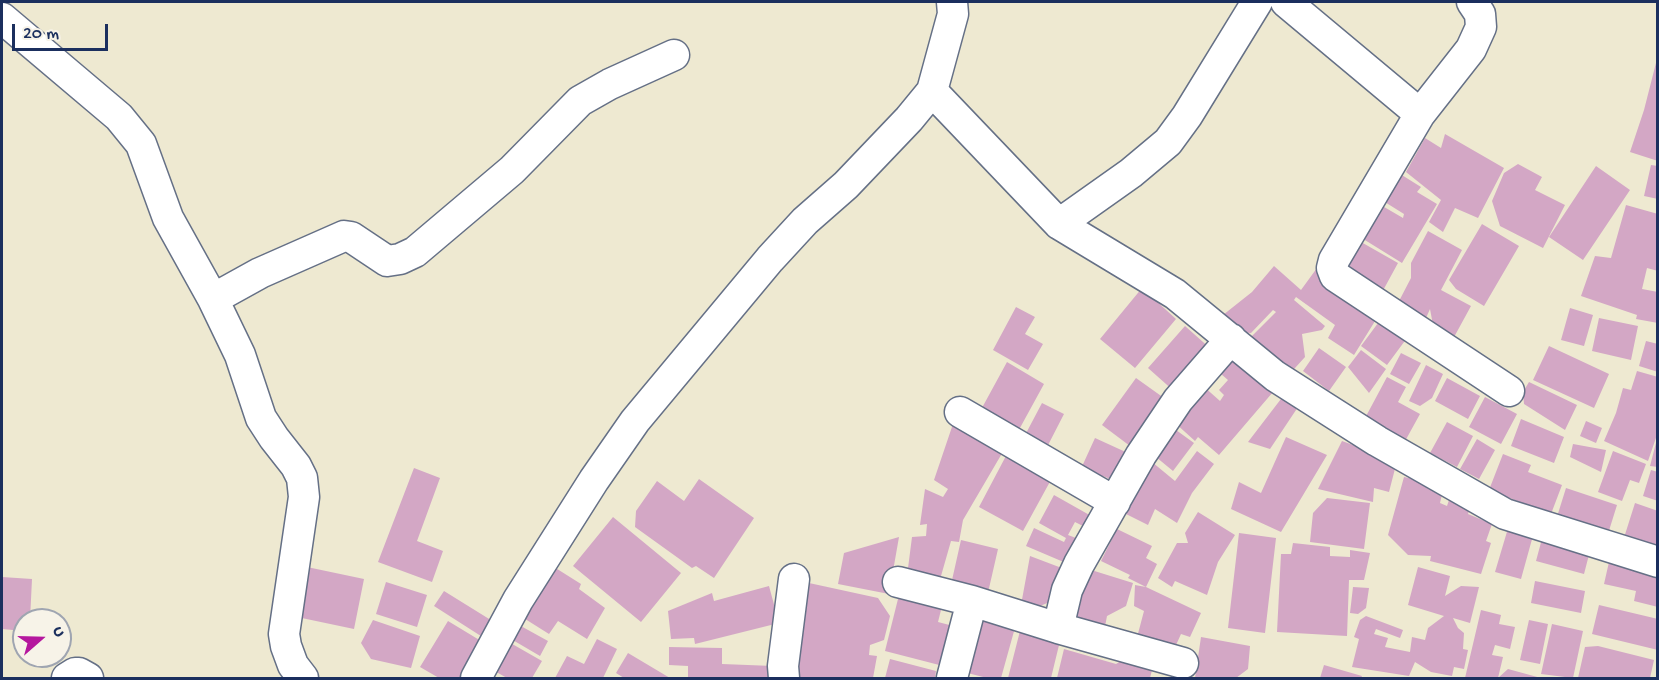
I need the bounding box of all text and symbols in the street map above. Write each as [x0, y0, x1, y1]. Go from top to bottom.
scale bar [15, 12, 111, 50]
text: 20 m [23, 24, 59, 45]
north arrow [12, 608, 72, 668]
text: U [47, 625, 68, 640]

